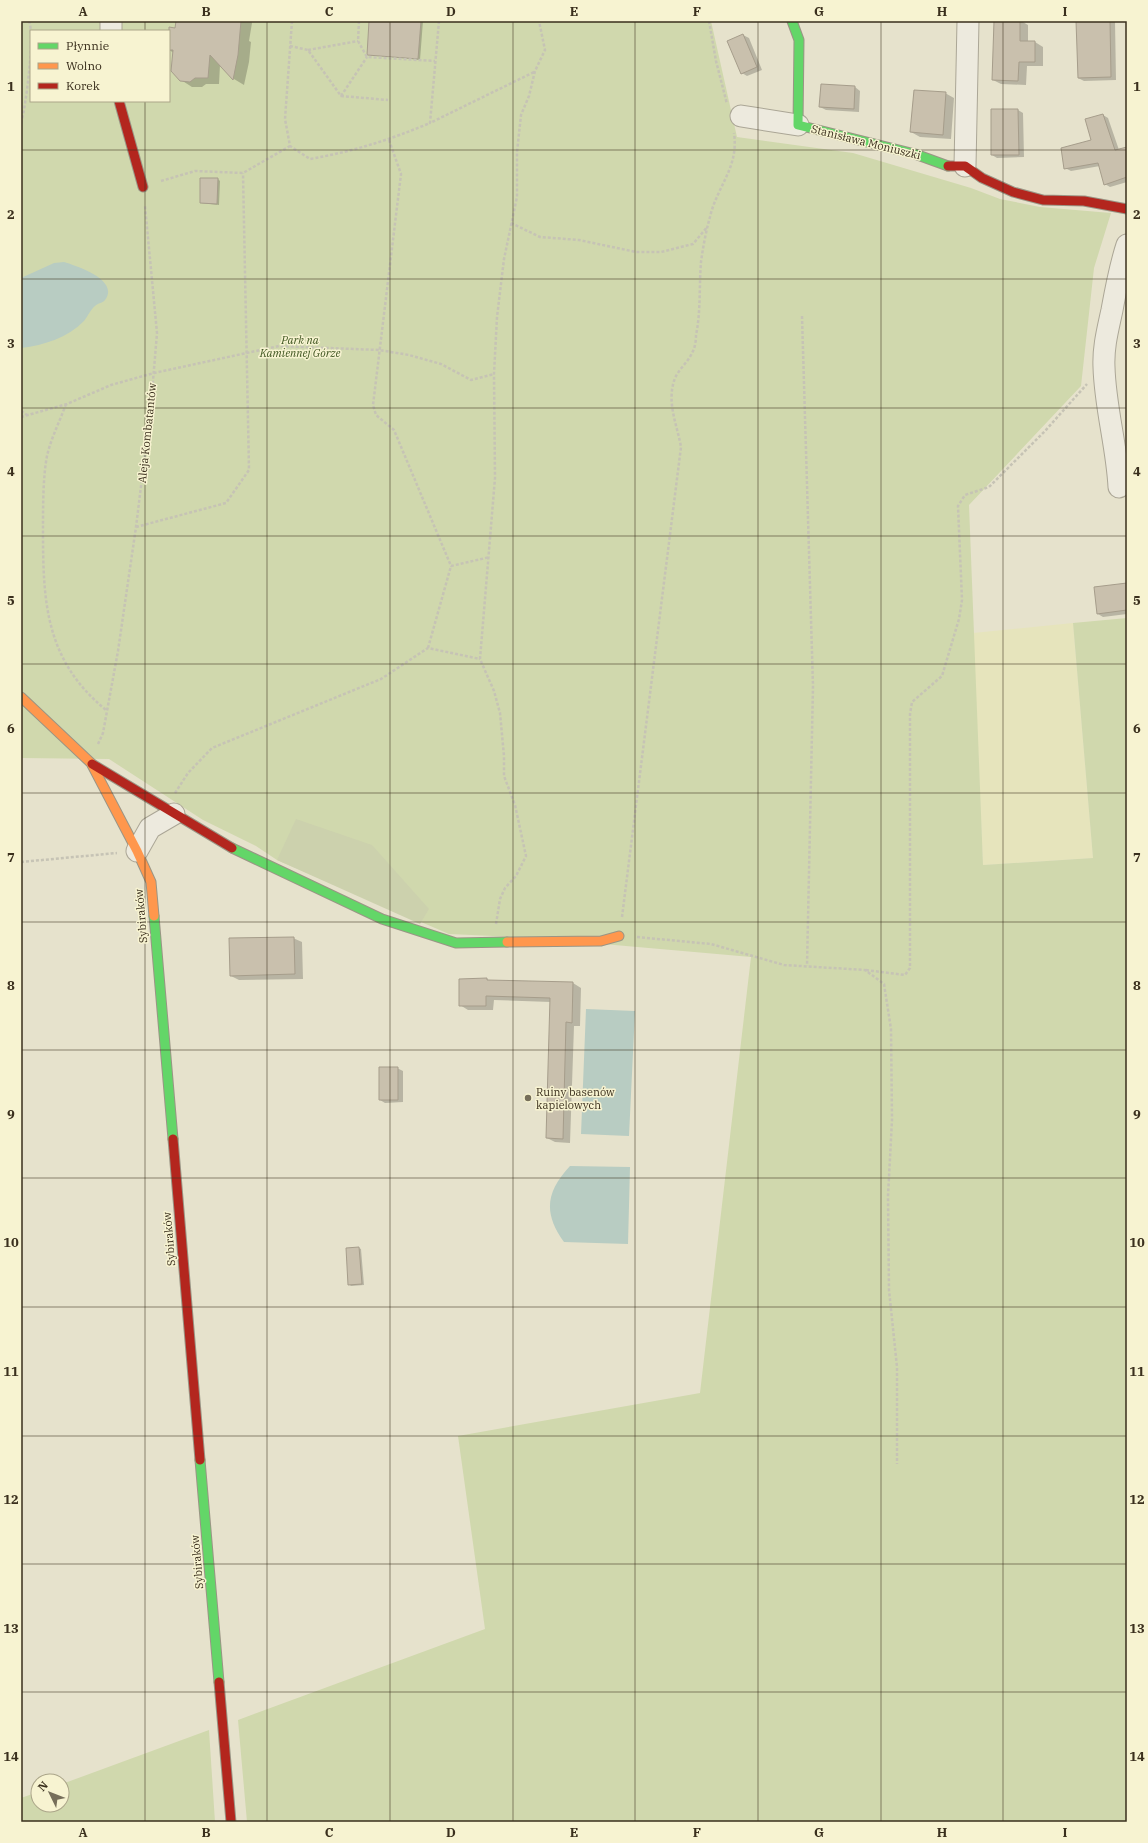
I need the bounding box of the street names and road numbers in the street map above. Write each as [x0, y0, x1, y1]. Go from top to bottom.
street label: Stanisława Moniuszki [810, 122, 923, 163]
street label: Aleja Kombatantów [135, 382, 159, 484]
street label: Sybiraków [132, 888, 150, 944]
street label: Sybiraków [160, 1211, 178, 1267]
street label: Sybiraków [188, 1534, 206, 1590]

